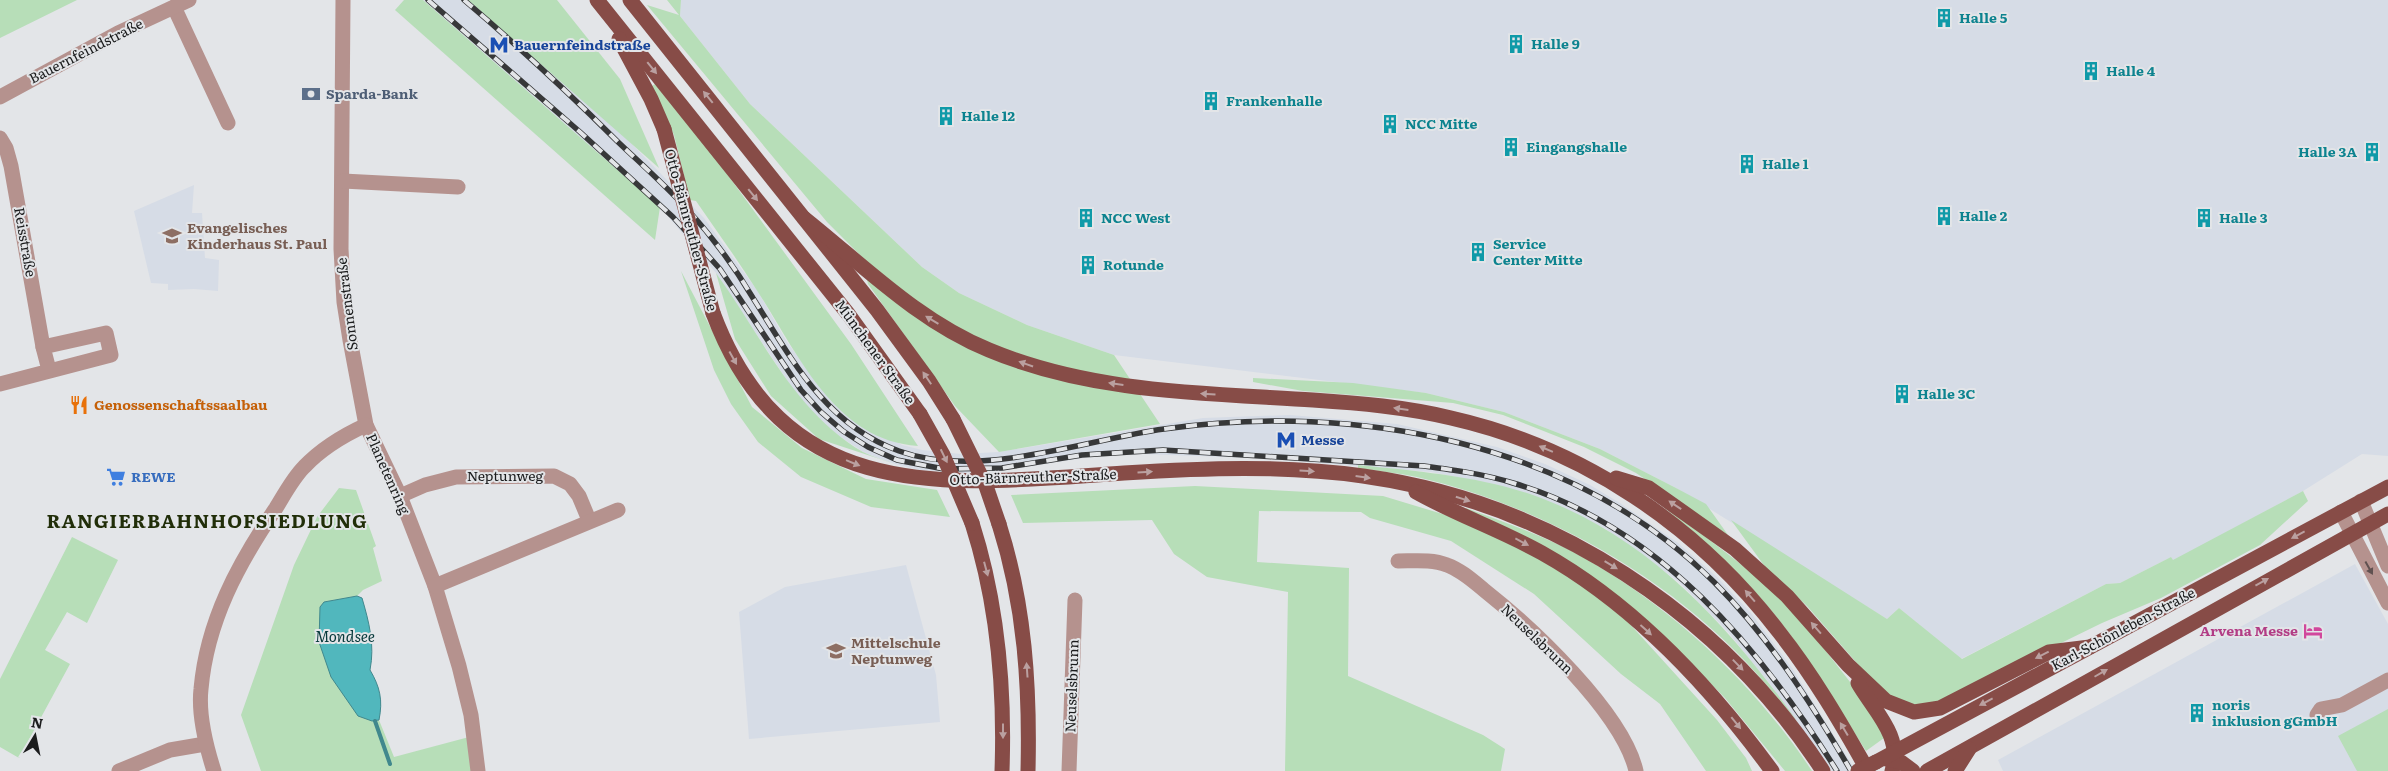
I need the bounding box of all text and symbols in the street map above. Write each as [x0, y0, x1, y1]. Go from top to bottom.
building icon: Halle 5 [1933, 7, 1955, 29]
place label: Halle 5 [1959, 7, 2008, 27]
street label: Bauernfeindstraße [25, 13, 146, 88]
building icon: Halle 9 [1505, 33, 1527, 55]
place label: Halle 9 [1531, 33, 1580, 53]
metro station icon: Bauernfeindstraße [488, 34, 510, 56]
place label: Bauernfeindstraße [514, 34, 651, 54]
building icon: Halle 4 [2080, 60, 2102, 82]
place label: Halle 4 [2106, 60, 2156, 80]
one-way arrow [646, 61, 657, 74]
bank icon: Sparda-Bank [300, 83, 322, 105]
place label: Sparda-Bank [326, 83, 418, 103]
building icon: Frankenhalle [1200, 90, 1222, 112]
place label: Frankenhalle [1226, 90, 1322, 110]
one-way arrow [702, 91, 713, 104]
building icon: Halle 12 [935, 105, 957, 127]
place label: Halle 12 [961, 105, 1015, 125]
building icon: NCC Mitte [1379, 113, 1401, 135]
place label: NCC Mitte [1405, 113, 1478, 133]
building icon: Eingangshalle [1500, 136, 1522, 158]
place label: Eingangshalle [1526, 136, 1627, 156]
place label: Halle 3A [2298, 141, 2357, 161]
building icon: Halle 3A [2361, 141, 2383, 163]
street label: Otto-Bärnreuther-Straße [661, 146, 723, 313]
building icon: Halle 1 [1736, 153, 1758, 175]
place label: Halle 1 [1762, 153, 1809, 173]
one-way arrow [748, 188, 759, 201]
street label: Reisstraße [10, 205, 42, 278]
building icon: Halle 2 [1933, 205, 1955, 227]
place label: Halle 2 [1959, 205, 2008, 225]
building icon: NCC West [1075, 207, 1097, 229]
place label: NCC West [1101, 207, 1171, 227]
building icon: Halle 3 [2193, 207, 2215, 229]
place label: Halle 3 [2219, 207, 2268, 227]
place label: Evangelisches Kinderhaus St. Paul [187, 217, 327, 253]
school or university icon: Evangelisches Kinderhaus St. Paul [161, 225, 183, 247]
place label: Service Center Mitte [1493, 233, 1583, 269]
building icon: Service Center Mitte [1467, 241, 1489, 263]
building icon: Rotunde [1077, 254, 1099, 276]
place label: Rotunde [1103, 254, 1164, 274]
street label: Sonnenstraße [330, 257, 362, 352]
street label: Münchener Straße [831, 295, 921, 408]
one-way arrow [926, 316, 939, 325]
one-way arrow [729, 350, 737, 365]
one-way arrow [1018, 359, 1033, 367]
one-way arrow [922, 371, 932, 385]
one-way arrow [1108, 380, 1124, 388]
building icon: Halle 3C [1891, 383, 1913, 405]
place label: Halle 3C [1917, 383, 1975, 403]
one-way arrow [1200, 389, 1216, 397]
restaurant icon: Genossenschaftssaalbau [68, 394, 90, 416]
place label: Genossenschaftssaalbau [94, 394, 268, 414]
one-way arrow [1392, 404, 1408, 412]
metro station icon: Messe [1275, 429, 1297, 451]
place label: Messe [1301, 429, 1344, 449]
street label: Planetenring [362, 430, 416, 518]
one-way arrow [1538, 445, 1553, 453]
one-way arrow [940, 449, 948, 464]
one-way arrow [846, 459, 861, 467]
street label: Otto-Bärnreuther-Straße [949, 463, 1117, 489]
street label: Neptunweg [467, 465, 543, 485]
supermarket icon: REWE [105, 466, 127, 488]
place label: REWE [131, 466, 176, 486]
one-way arrow [1299, 467, 1315, 475]
one-way arrow [1137, 468, 1153, 476]
one-way arrow [1356, 473, 1372, 481]
one-way arrow [1456, 495, 1471, 503]
one-way arrow [1669, 501, 1682, 510]
district label: RANGIERBAHNHOFSIEDLUNG [46, 506, 368, 534]
one-way arrow [2290, 531, 2305, 539]
one-way arrow [1514, 538, 1529, 546]
one-way arrow [1605, 560, 1618, 570]
one-way arrow [2365, 561, 2373, 576]
one-way arrow [982, 562, 990, 577]
one-way arrow [2255, 578, 2269, 586]
street label: Karl-Schönleben-Straße [2047, 582, 2198, 675]
one-way arrow [1744, 591, 1756, 603]
street label: Neuselsbrunn [1497, 599, 1578, 678]
place label: Arvena Messe [2200, 620, 2298, 640]
hotel icon: Arvena Messe [2302, 620, 2324, 642]
one-way arrow [1810, 622, 1822, 634]
water label: Mondsee [315, 624, 375, 647]
one-way arrow [1640, 624, 1652, 636]
place label: Mittelschule Neptunweg [851, 632, 941, 668]
street label: Neuselsbrunn [1059, 639, 1083, 733]
school or university icon: Mittelschule Neptunweg [825, 640, 847, 662]
one-way arrow [2035, 651, 2050, 660]
one-way arrow [1732, 659, 1744, 671]
one-way arrow [1022, 662, 1030, 678]
one-way arrow [2094, 669, 2109, 677]
place label: noris inklusion gGmbH [2212, 694, 2338, 730]
one-way arrow [1979, 698, 1993, 707]
building icon: noris inklusion gGmbH [2186, 702, 2208, 724]
north arrow [10, 711, 60, 761]
text: N [30, 711, 45, 733]
one-way arrow [1731, 716, 1741, 730]
one-way arrow [1839, 722, 1848, 735]
one-way arrow [999, 723, 1007, 739]

